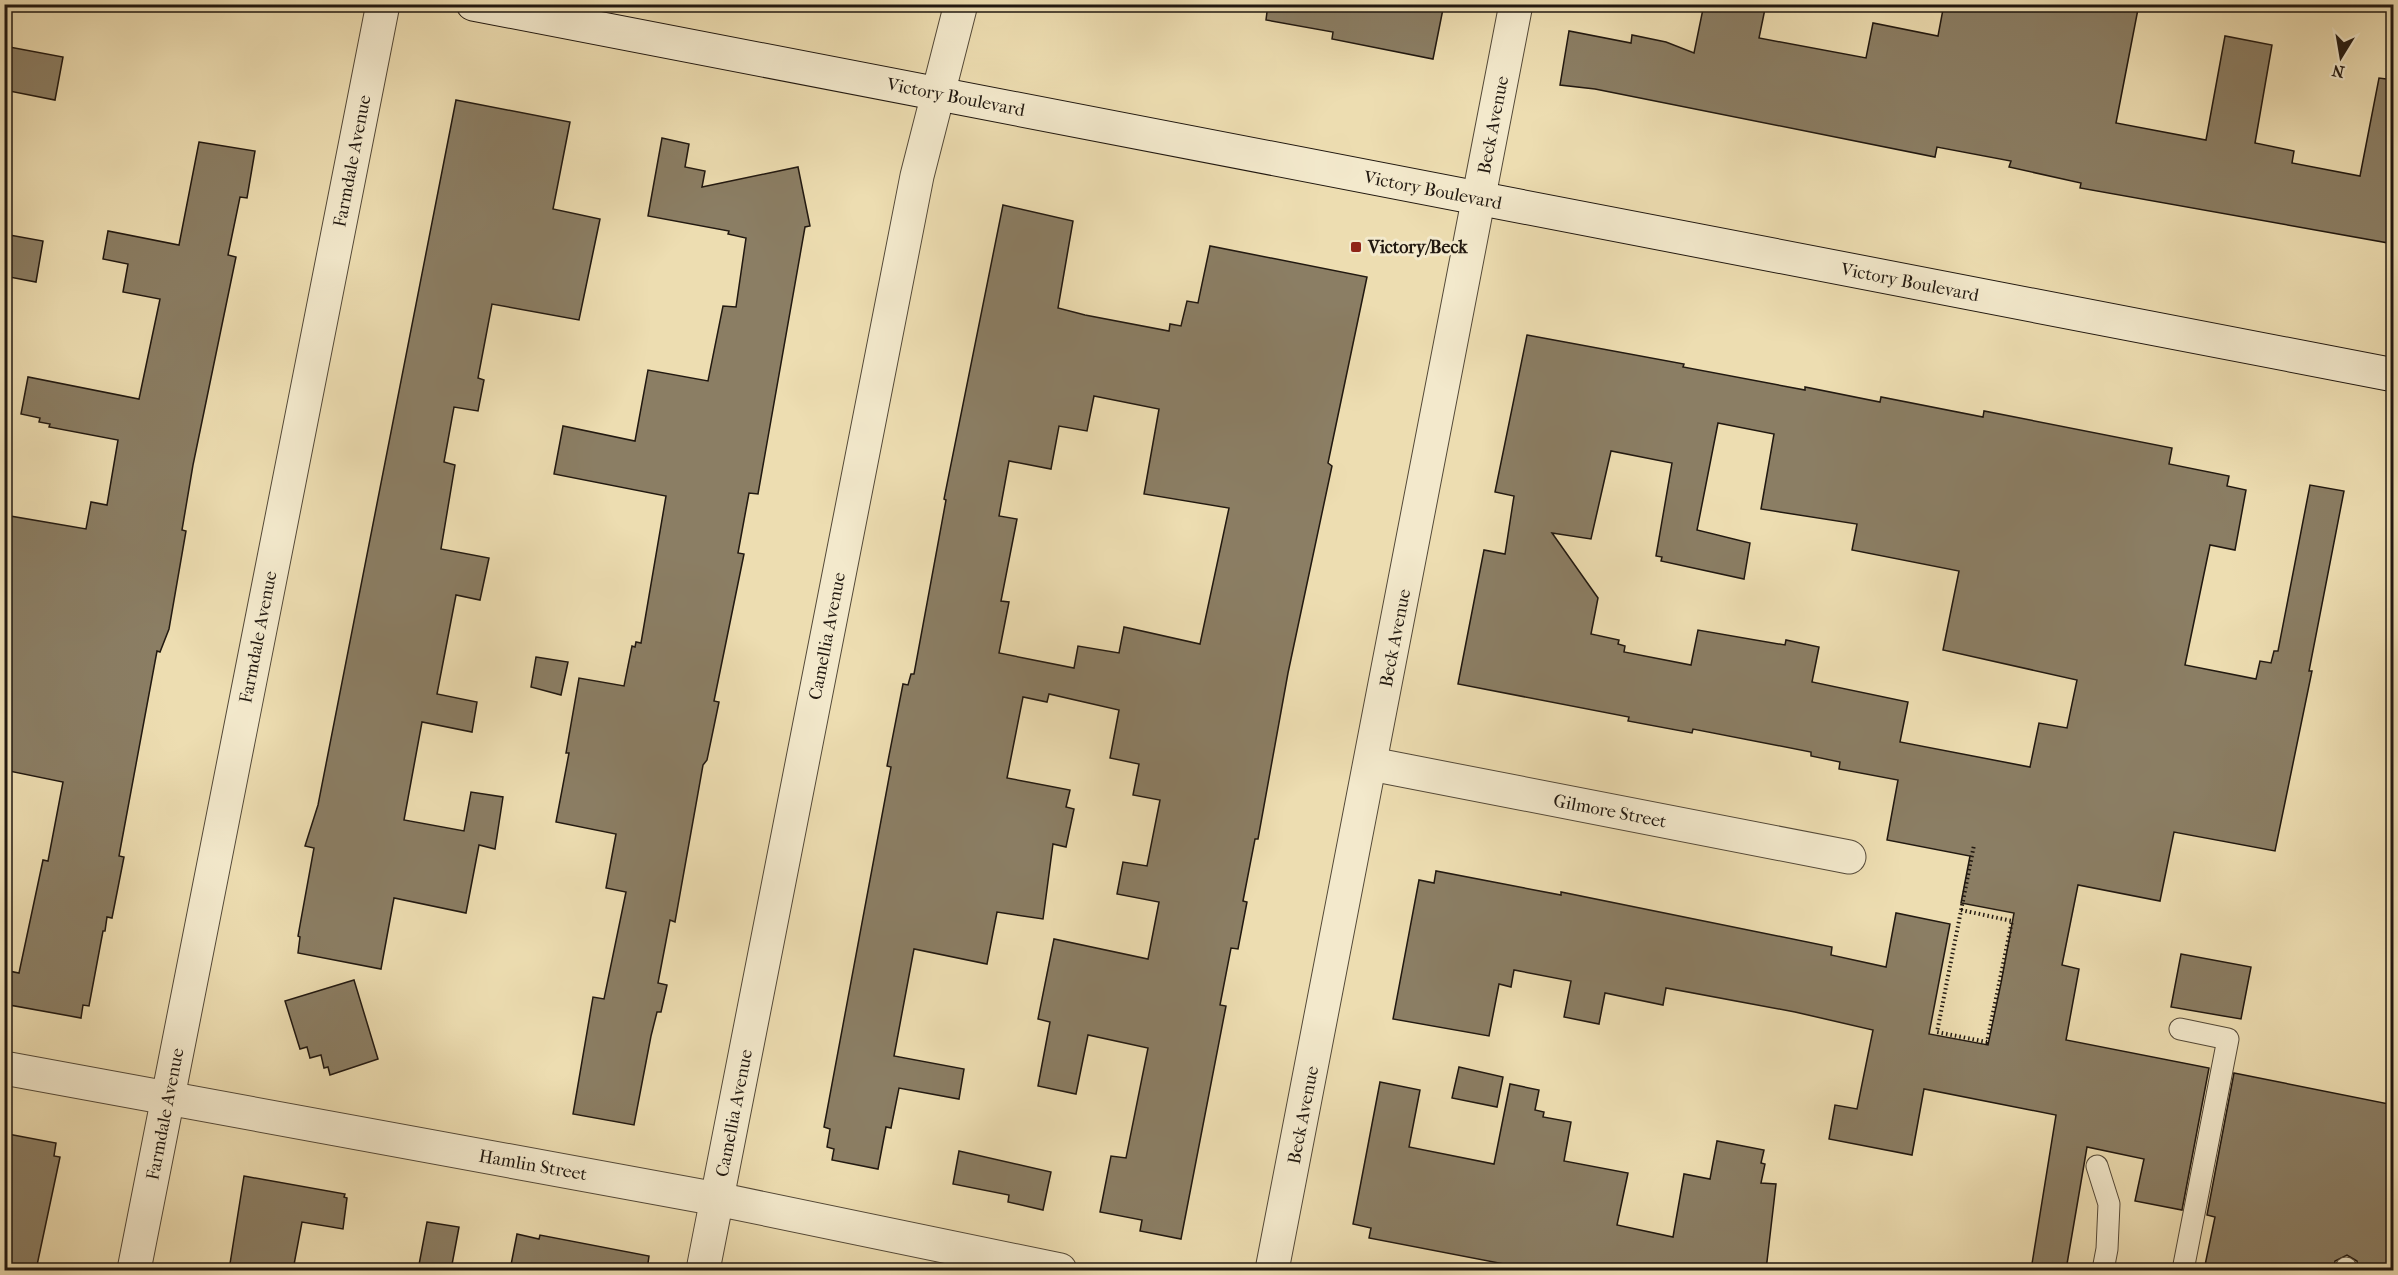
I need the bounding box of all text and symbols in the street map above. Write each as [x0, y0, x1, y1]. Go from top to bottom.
north arrow [2311, 27, 2371, 87]
text: N [2330, 61, 2346, 82]
street label: Victory Boulevard [884, 74, 1027, 121]
street label: Beck Avenue [1474, 74, 1513, 176]
street label: Farmdale Avenue [329, 93, 376, 229]
street label: Victory Boulevard [1361, 167, 1504, 214]
place label: Victory/Beck [1367, 237, 1468, 258]
marker: Victory/Beck [1349, 240, 1363, 254]
street label: Victory Boulevard [1838, 259, 1981, 306]
street label: Farmdale Avenue [235, 569, 282, 705]
street label: Camellia Avenue [805, 570, 850, 702]
street label: Beck Avenue [1376, 587, 1415, 689]
street label: Gilmore Street [1552, 790, 1669, 833]
street label: Farmdale Avenue [142, 1046, 189, 1182]
street label: Camellia Avenue [712, 1047, 757, 1179]
street label: Beck Avenue [1284, 1064, 1323, 1166]
street label: Hamlin Street [477, 1146, 589, 1185]

